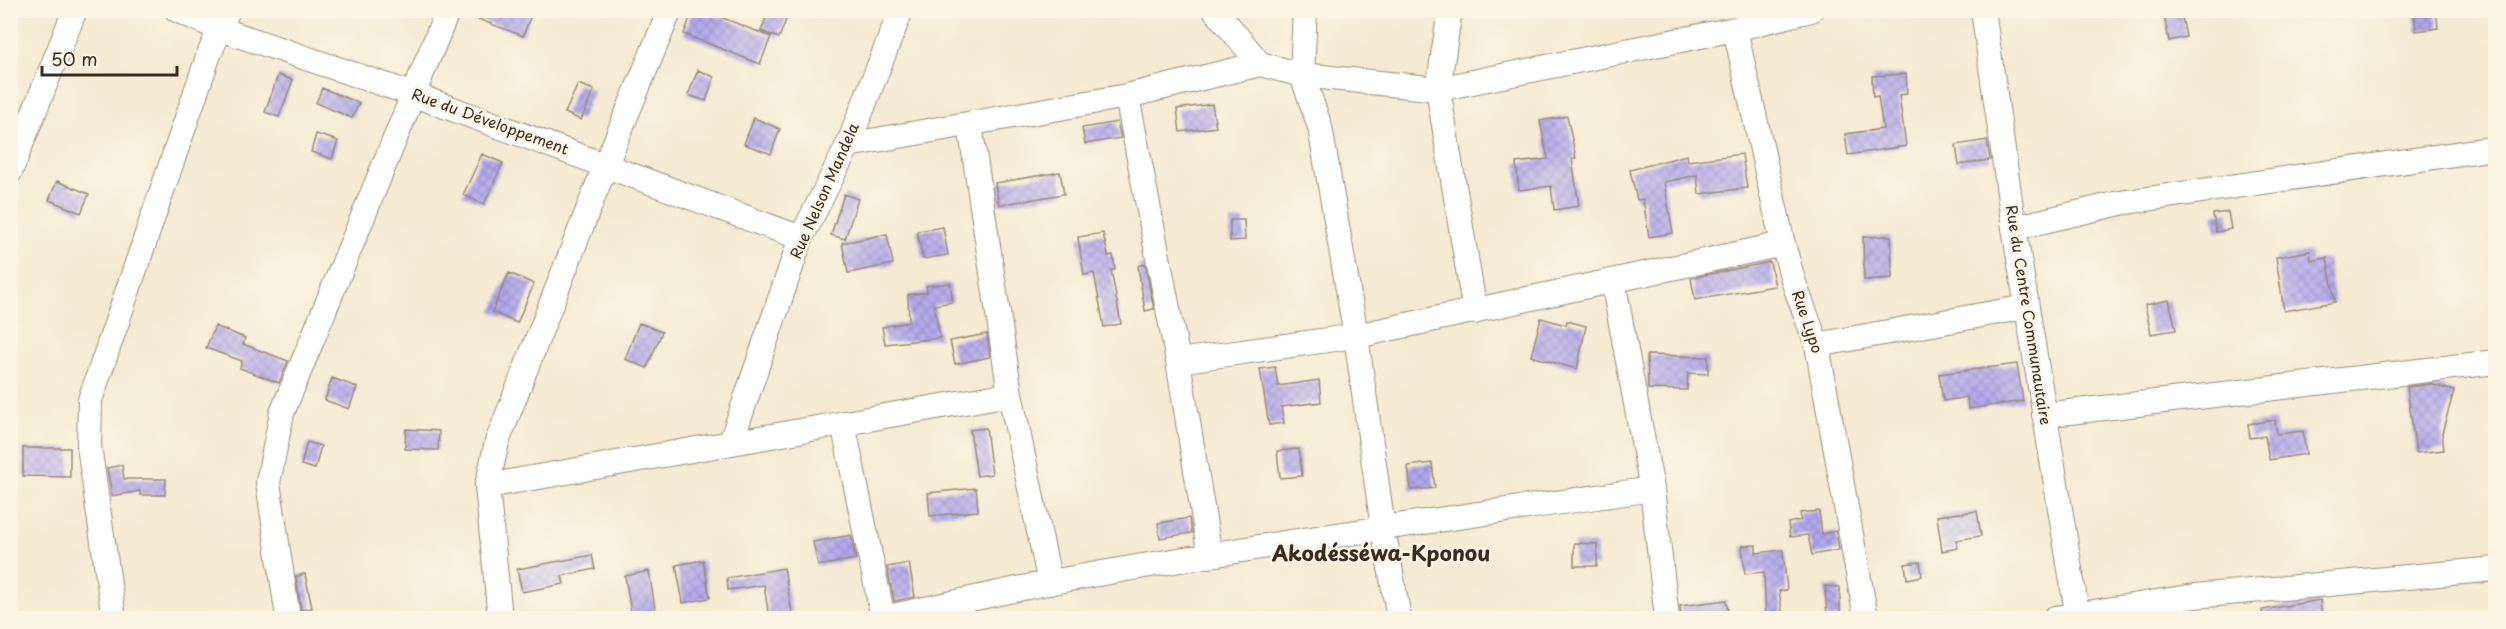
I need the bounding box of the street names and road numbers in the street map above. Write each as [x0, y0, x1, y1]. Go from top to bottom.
street label: Rue du Développement [409, 81, 572, 160]
street label: Rue Nelson Mandela [783, 118, 864, 262]
street label: Rue du Centre Communautaire [2001, 203, 2058, 426]
street label: Rue Lypo [1787, 287, 1830, 356]

